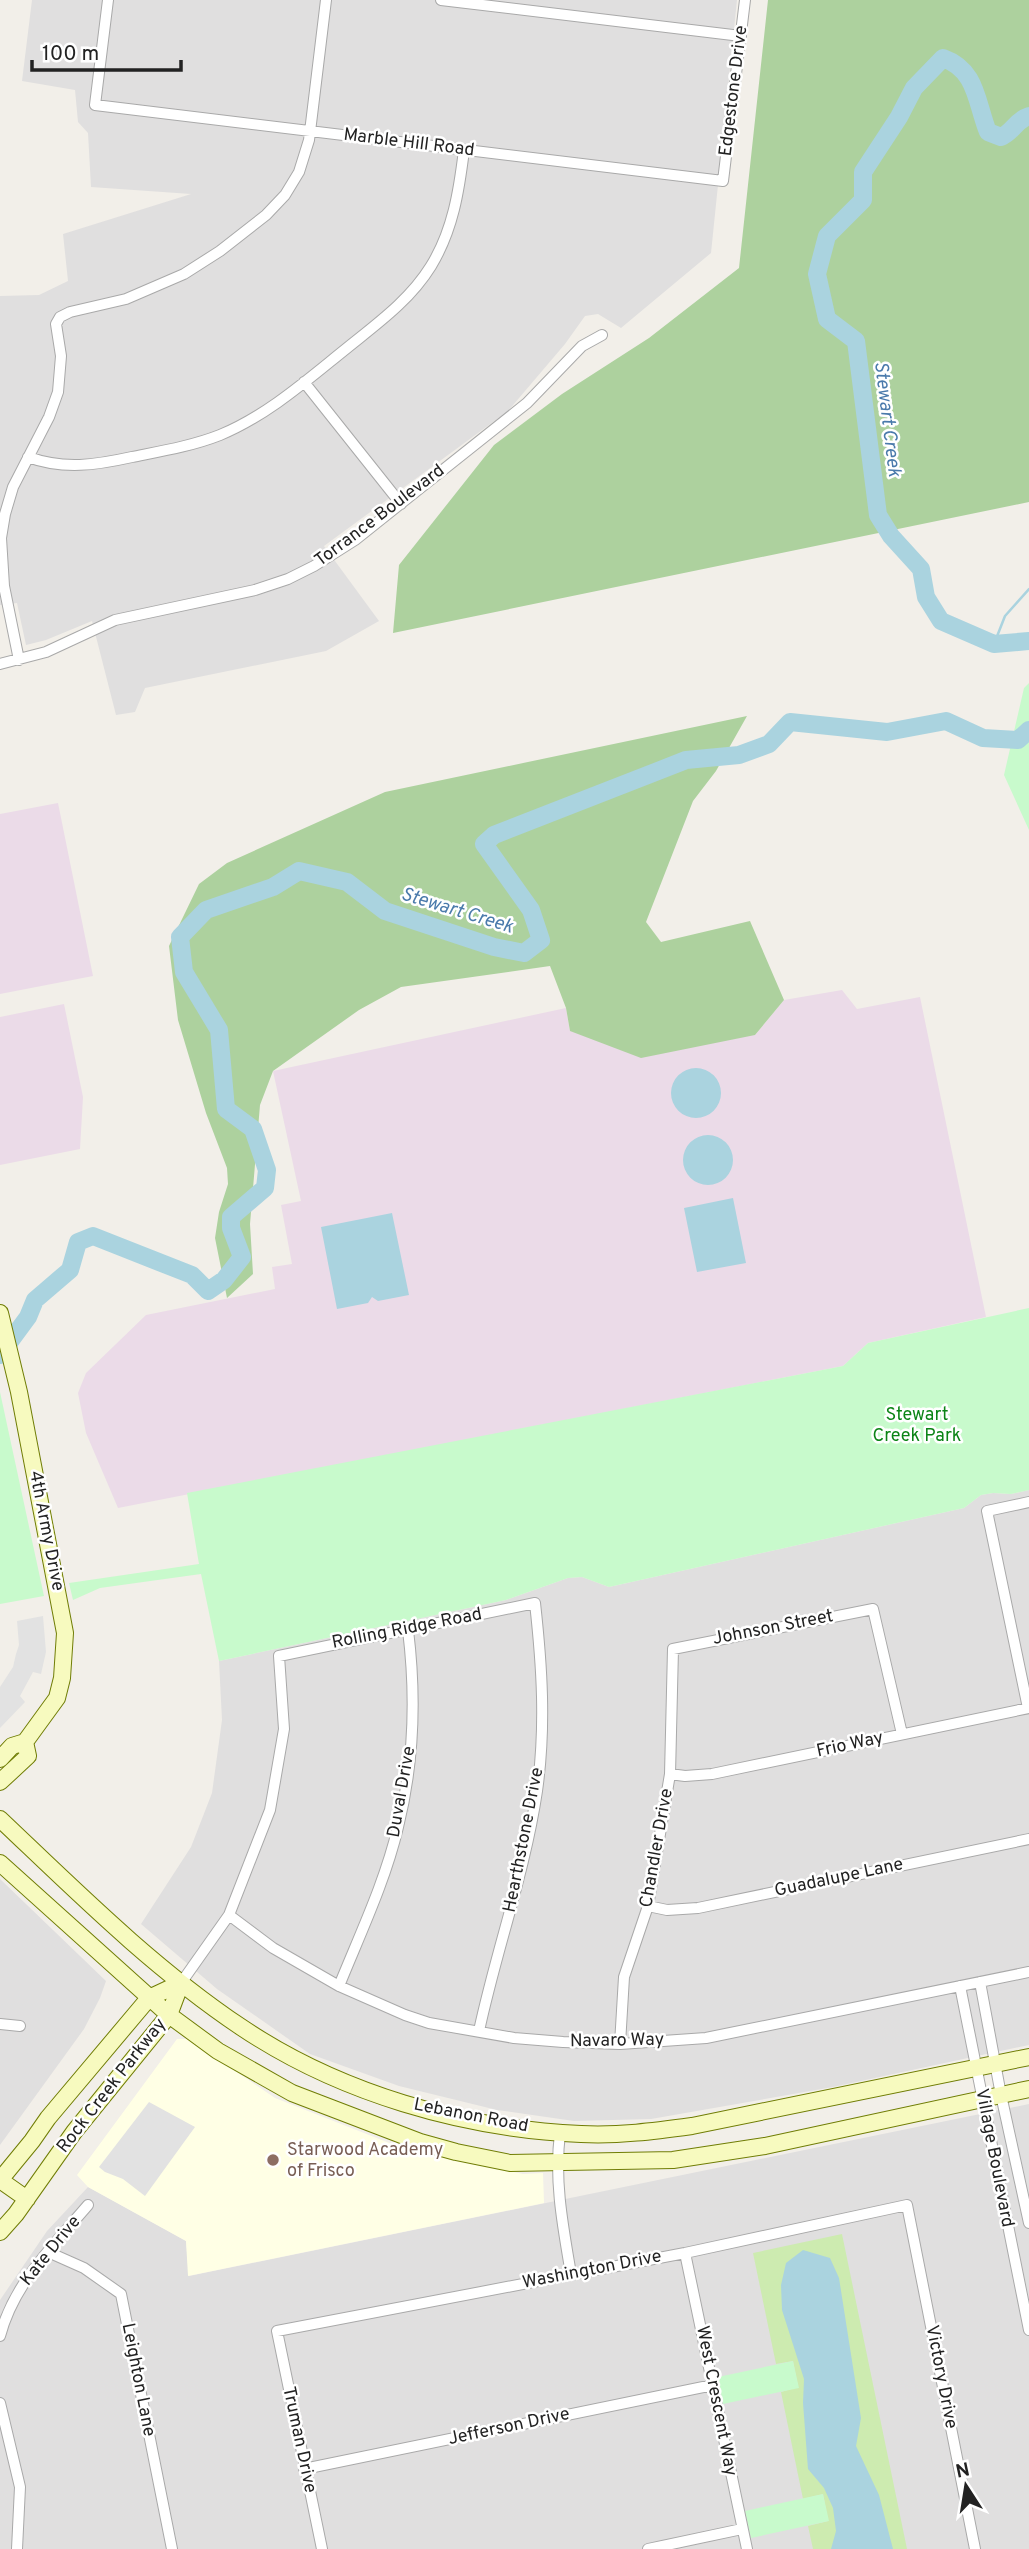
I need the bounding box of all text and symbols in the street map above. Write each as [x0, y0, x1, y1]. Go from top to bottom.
street label: Edgestone Drive [715, 24, 753, 158]
scale bar [32, 28, 180, 72]
text: 100 m [42, 41, 99, 68]
street label: Marble Hill Road [342, 124, 476, 162]
water label: Stewart Creek [868, 360, 906, 478]
street label: Torrance Boulevard [310, 460, 450, 572]
water label: Stewart Creek [398, 883, 516, 940]
park label: Stewart Creek Park [873, 1404, 961, 1448]
street label: 4th Army Drive [23, 1469, 69, 1593]
street label: Rolling Ridge Road [330, 1603, 484, 1655]
street label: Johnson Street [711, 1605, 835, 1651]
street label: Frio Way [814, 1727, 886, 1763]
street label: Duval Drive [383, 1744, 421, 1840]
street label: Hearthstone Drive [499, 1765, 549, 1915]
street label: Chandler Drive [635, 1787, 679, 1909]
street label: Guadalupe Lane [772, 1853, 906, 1903]
street label: Rock Creek Parkway [52, 2014, 172, 2158]
street label: Navaro Way [570, 2029, 664, 2053]
street label: Village Boulevard [969, 2087, 1019, 2229]
street label: Lebanon Road [412, 2094, 530, 2138]
place label: Starwood Academy of Frisco [287, 2139, 443, 2183]
marker: Starwood Academy of Frisco [265, 2152, 281, 2168]
street label: Kate Drive [16, 2211, 86, 2291]
street label: Washington Drive [520, 2245, 664, 2295]
street label: Leighton Lane [116, 2321, 160, 2439]
street label: Victory Drive [920, 2323, 962, 2431]
street label: West Crescent Way [690, 2324, 742, 2478]
street label: Truman Drive [277, 2385, 321, 2495]
street label: Jefferson Drive [446, 2403, 572, 2451]
north arrow [931, 2451, 1001, 2521]
text: N [954, 2458, 972, 2484]

